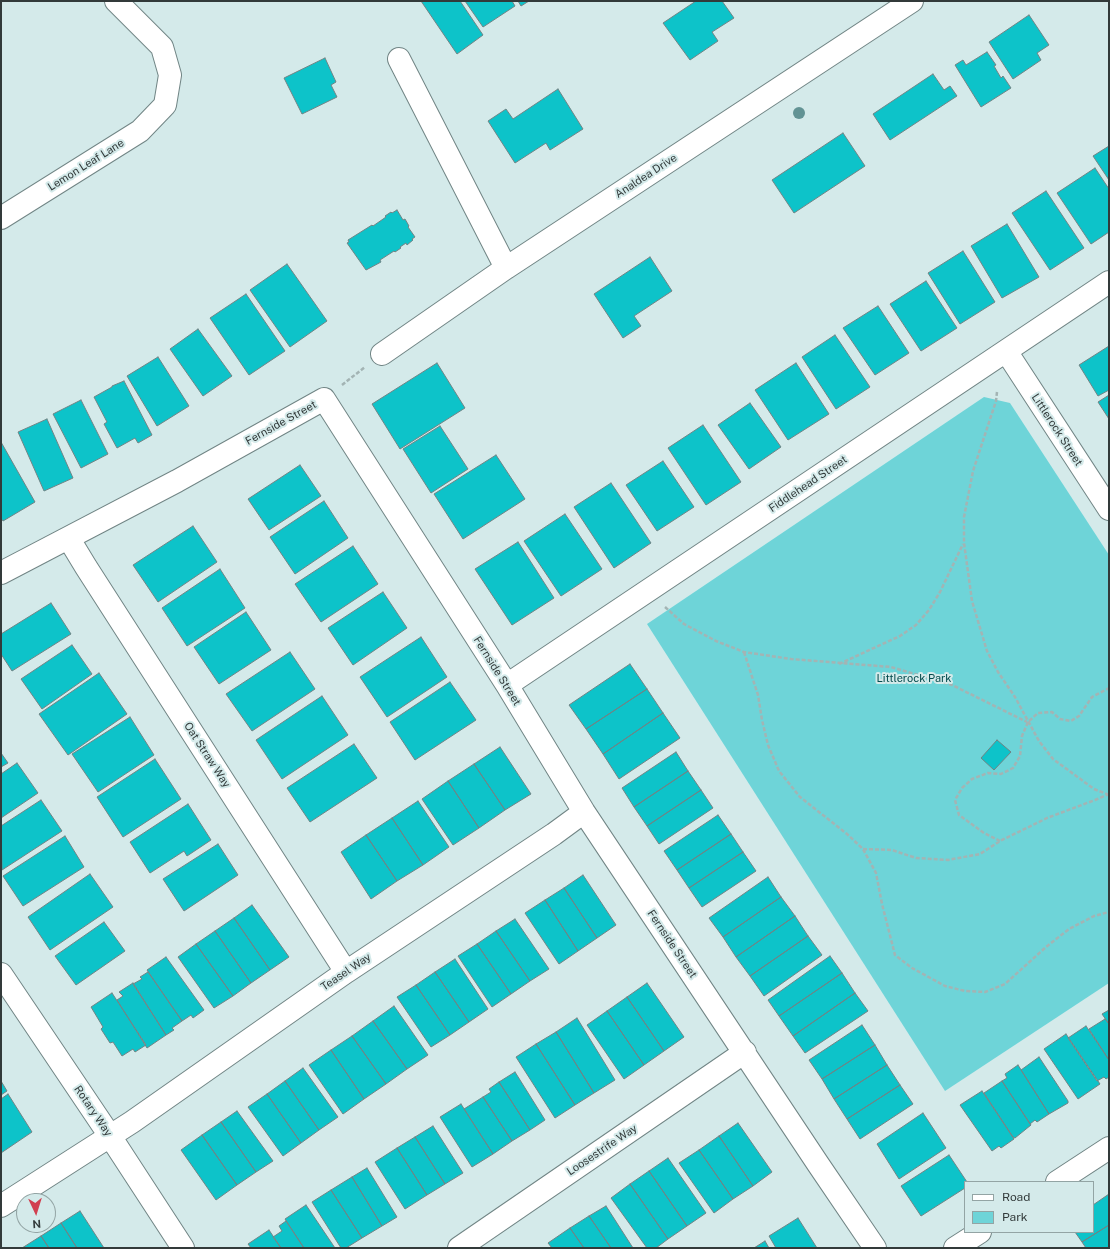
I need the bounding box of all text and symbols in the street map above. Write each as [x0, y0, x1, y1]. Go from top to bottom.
street label: Lemon Leaf Lane [46, 136, 126, 194]
street label: Analdea Drive [613, 151, 679, 201]
street label: Littlerock Street [1029, 391, 1085, 469]
street label: Fernside Street [243, 398, 319, 448]
street label: Fiddlehead Street [766, 453, 850, 515]
street label: Fernside Street [470, 634, 524, 708]
park label: Littlerock Park [876, 672, 952, 686]
street label: Oat Straw Way [181, 720, 233, 790]
street label: Fernside Street [644, 908, 700, 980]
street label: Teasel Way [318, 950, 374, 994]
street label: Rotary Way [71, 1083, 115, 1139]
street label: Loosestrife Way [564, 1122, 640, 1178]
legend [964, 1181, 1094, 1233]
text: Road [1002, 1190, 1030, 1204]
north arrow [16, 1193, 56, 1233]
text: Park [1002, 1210, 1028, 1224]
text: N [32, 1218, 41, 1230]

